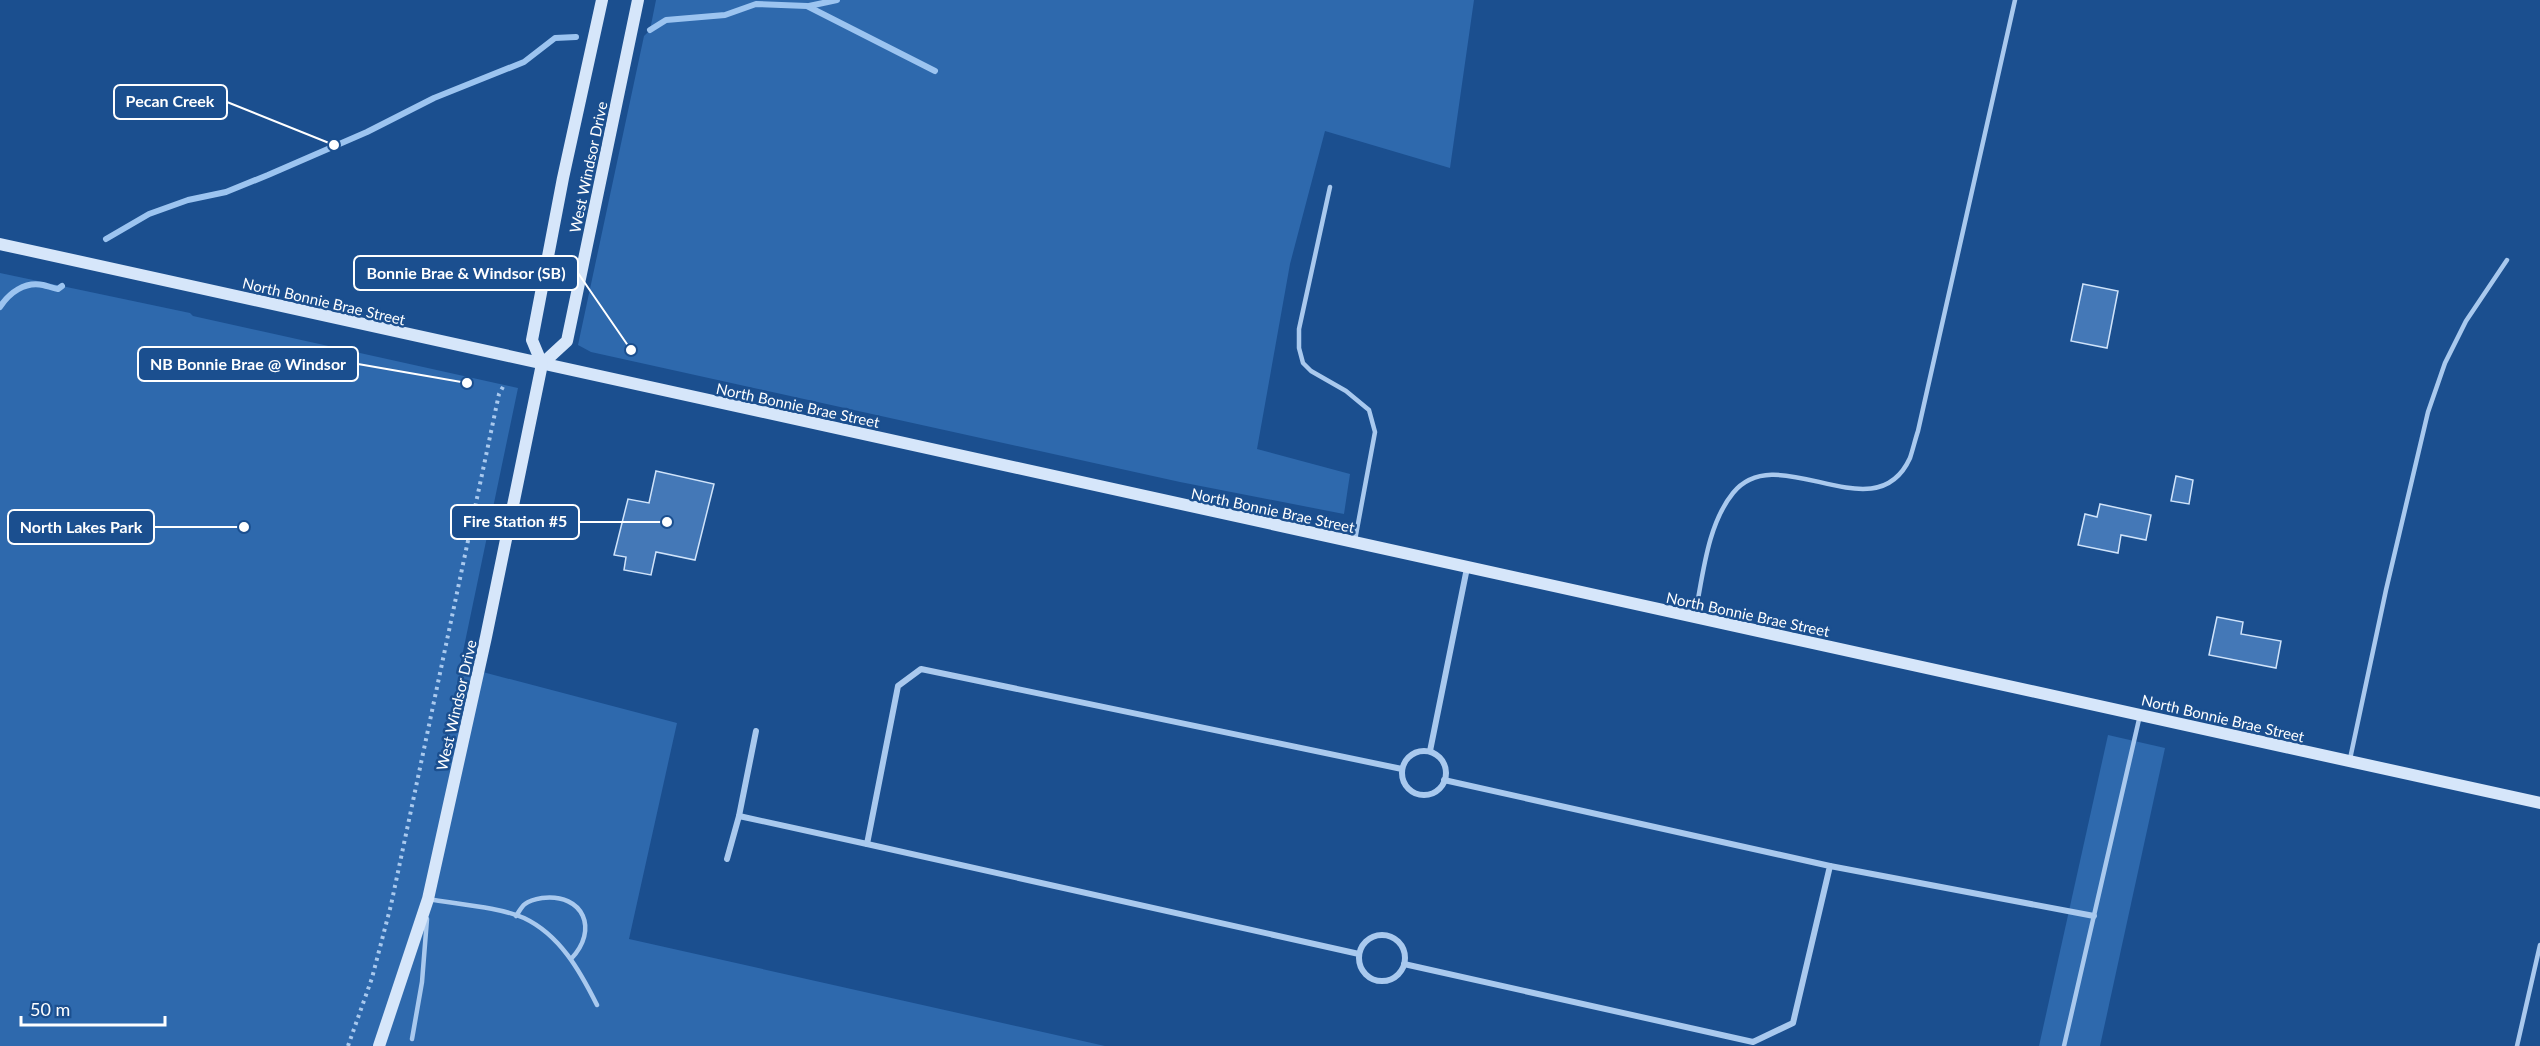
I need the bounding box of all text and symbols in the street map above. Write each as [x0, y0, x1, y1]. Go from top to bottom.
callout: Pecan Creek [114, 85, 227, 119]
text: Pecan Creek [126, 91, 215, 110]
street label: West Windsor Drive [565, 100, 611, 234]
callout: Bonnie Brae & Windsor (SB) [354, 256, 578, 290]
text: Bonnie Brae & Windsor (SB) [366, 263, 566, 282]
street label: North Bonnie Brae Street [241, 273, 408, 329]
callout: NB Bonnie Brae @ Windsor [138, 347, 358, 381]
text: NB Bonnie Brae @ Windsor [150, 354, 346, 373]
street label: North Bonnie Brae Street [715, 379, 882, 431]
street label: North Bonnie Brae Street [1190, 484, 1357, 536]
callout: Fire Station #5 [451, 505, 579, 539]
callout: North Lakes Park [8, 510, 154, 544]
text: Fire Station #5 [463, 511, 567, 530]
text: North Lakes Park [20, 517, 143, 536]
street label: North Bonnie Brae Street [1665, 588, 1832, 640]
street label: West Windsor Drive [432, 638, 480, 772]
street label: North Bonnie Brae Street [2140, 690, 2307, 746]
scale bar [21, 989, 165, 1027]
text: 50 m [30, 998, 70, 1020]

